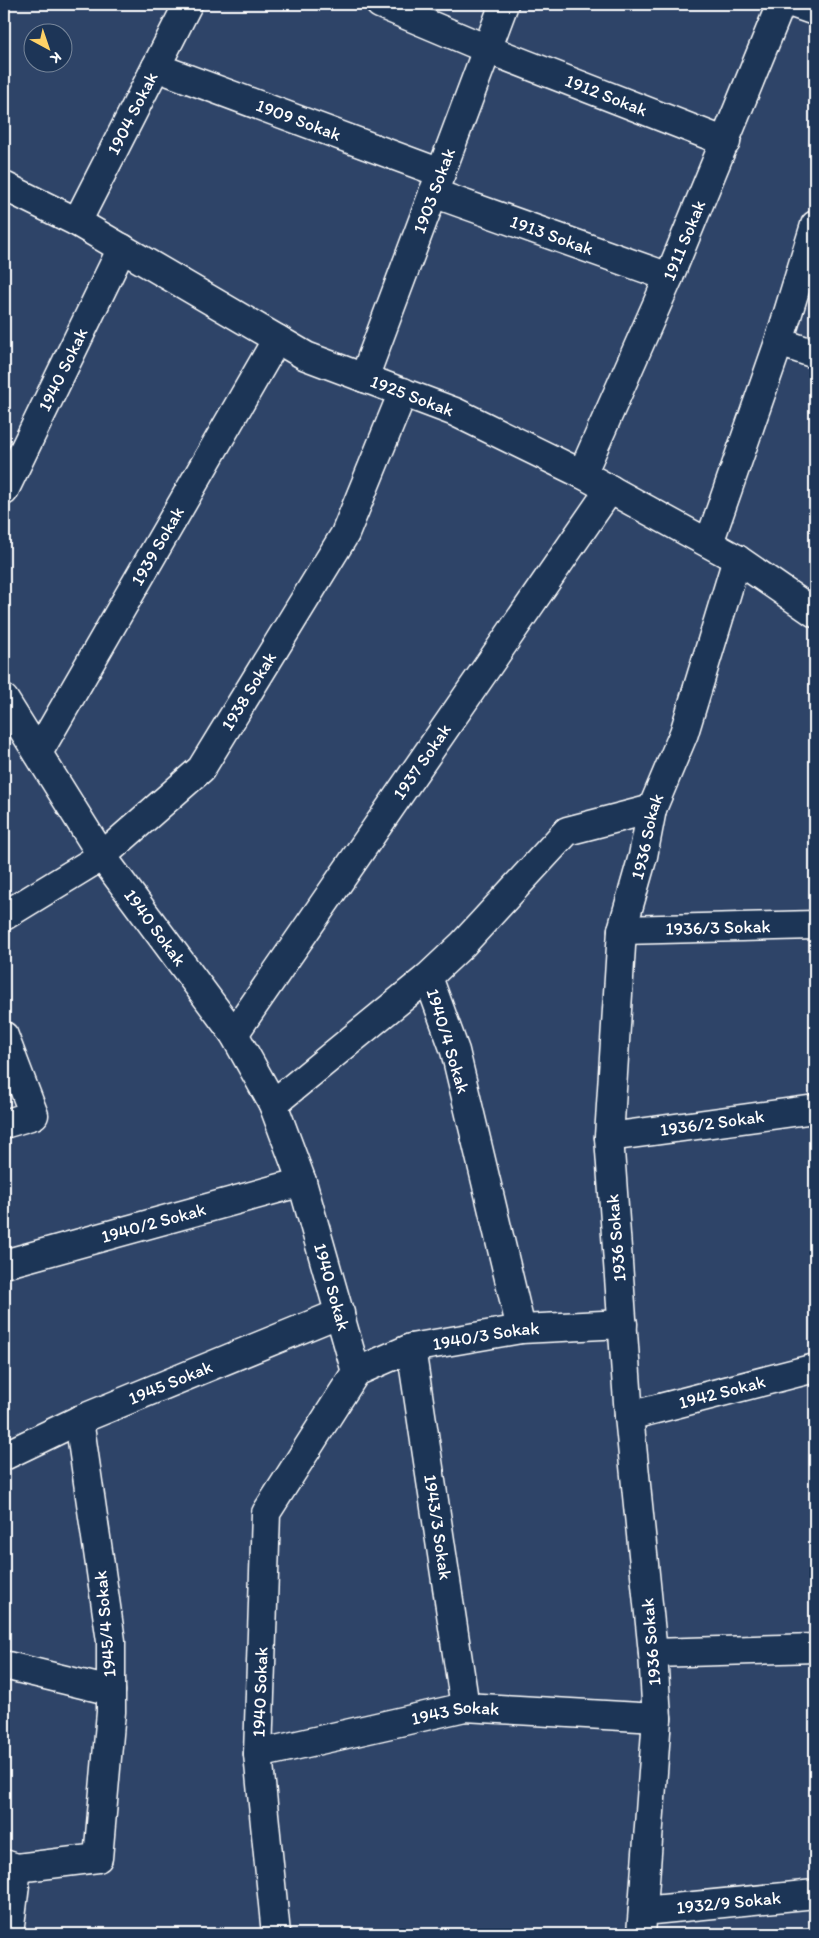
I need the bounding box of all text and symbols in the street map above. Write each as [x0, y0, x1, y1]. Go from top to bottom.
north arrow [22, 22, 72, 72]
text: K [46, 48, 65, 68]
street label: 1904 Sokak [102, 68, 163, 159]
street label: 1912 Sokak [562, 69, 650, 121]
street label: 1909 Sokak [253, 94, 344, 146]
street label: 1903 Sokak [408, 145, 460, 236]
street label: 1911 Sokak [658, 197, 710, 284]
street label: 1913 Sokak [507, 210, 596, 260]
street label: 1940 Sokak [33, 324, 93, 415]
street label: 1925 Sokak [367, 370, 457, 422]
street label: 1939 Sokak [126, 503, 189, 590]
street label: 1938 Sokak [216, 648, 281, 735]
street label: 1937 Sokak [388, 719, 456, 804]
street label: 1936 Sokak [626, 790, 668, 882]
street label: 1940 Sokak [119, 885, 191, 970]
street label: 1936/3 Sokak [665, 915, 771, 940]
street label: 1940/4 Sokak [422, 986, 474, 1096]
street label: 1936/2 Sokak [659, 1105, 766, 1141]
street label: 1936 Sokak [601, 1193, 631, 1283]
street label: 1940/2 Sokak [99, 1198, 208, 1248]
street label: 1940 Sokak [309, 1240, 355, 1333]
street label: 1940/3 Sokak [431, 1317, 540, 1355]
street label: 1945 Sokak [125, 1355, 216, 1410]
street label: 1942 Sokak [676, 1370, 768, 1414]
street label: 1943/3 Sokak [419, 1473, 457, 1581]
street label: 1945/4 Sokak [89, 1570, 121, 1678]
street label: 1936 Sokak [636, 1597, 666, 1687]
street label: 1940 Sokak [247, 1646, 273, 1738]
street label: 1943 Sokak [409, 1696, 500, 1730]
street label: 1932/9 Sokak [675, 1886, 782, 1919]

